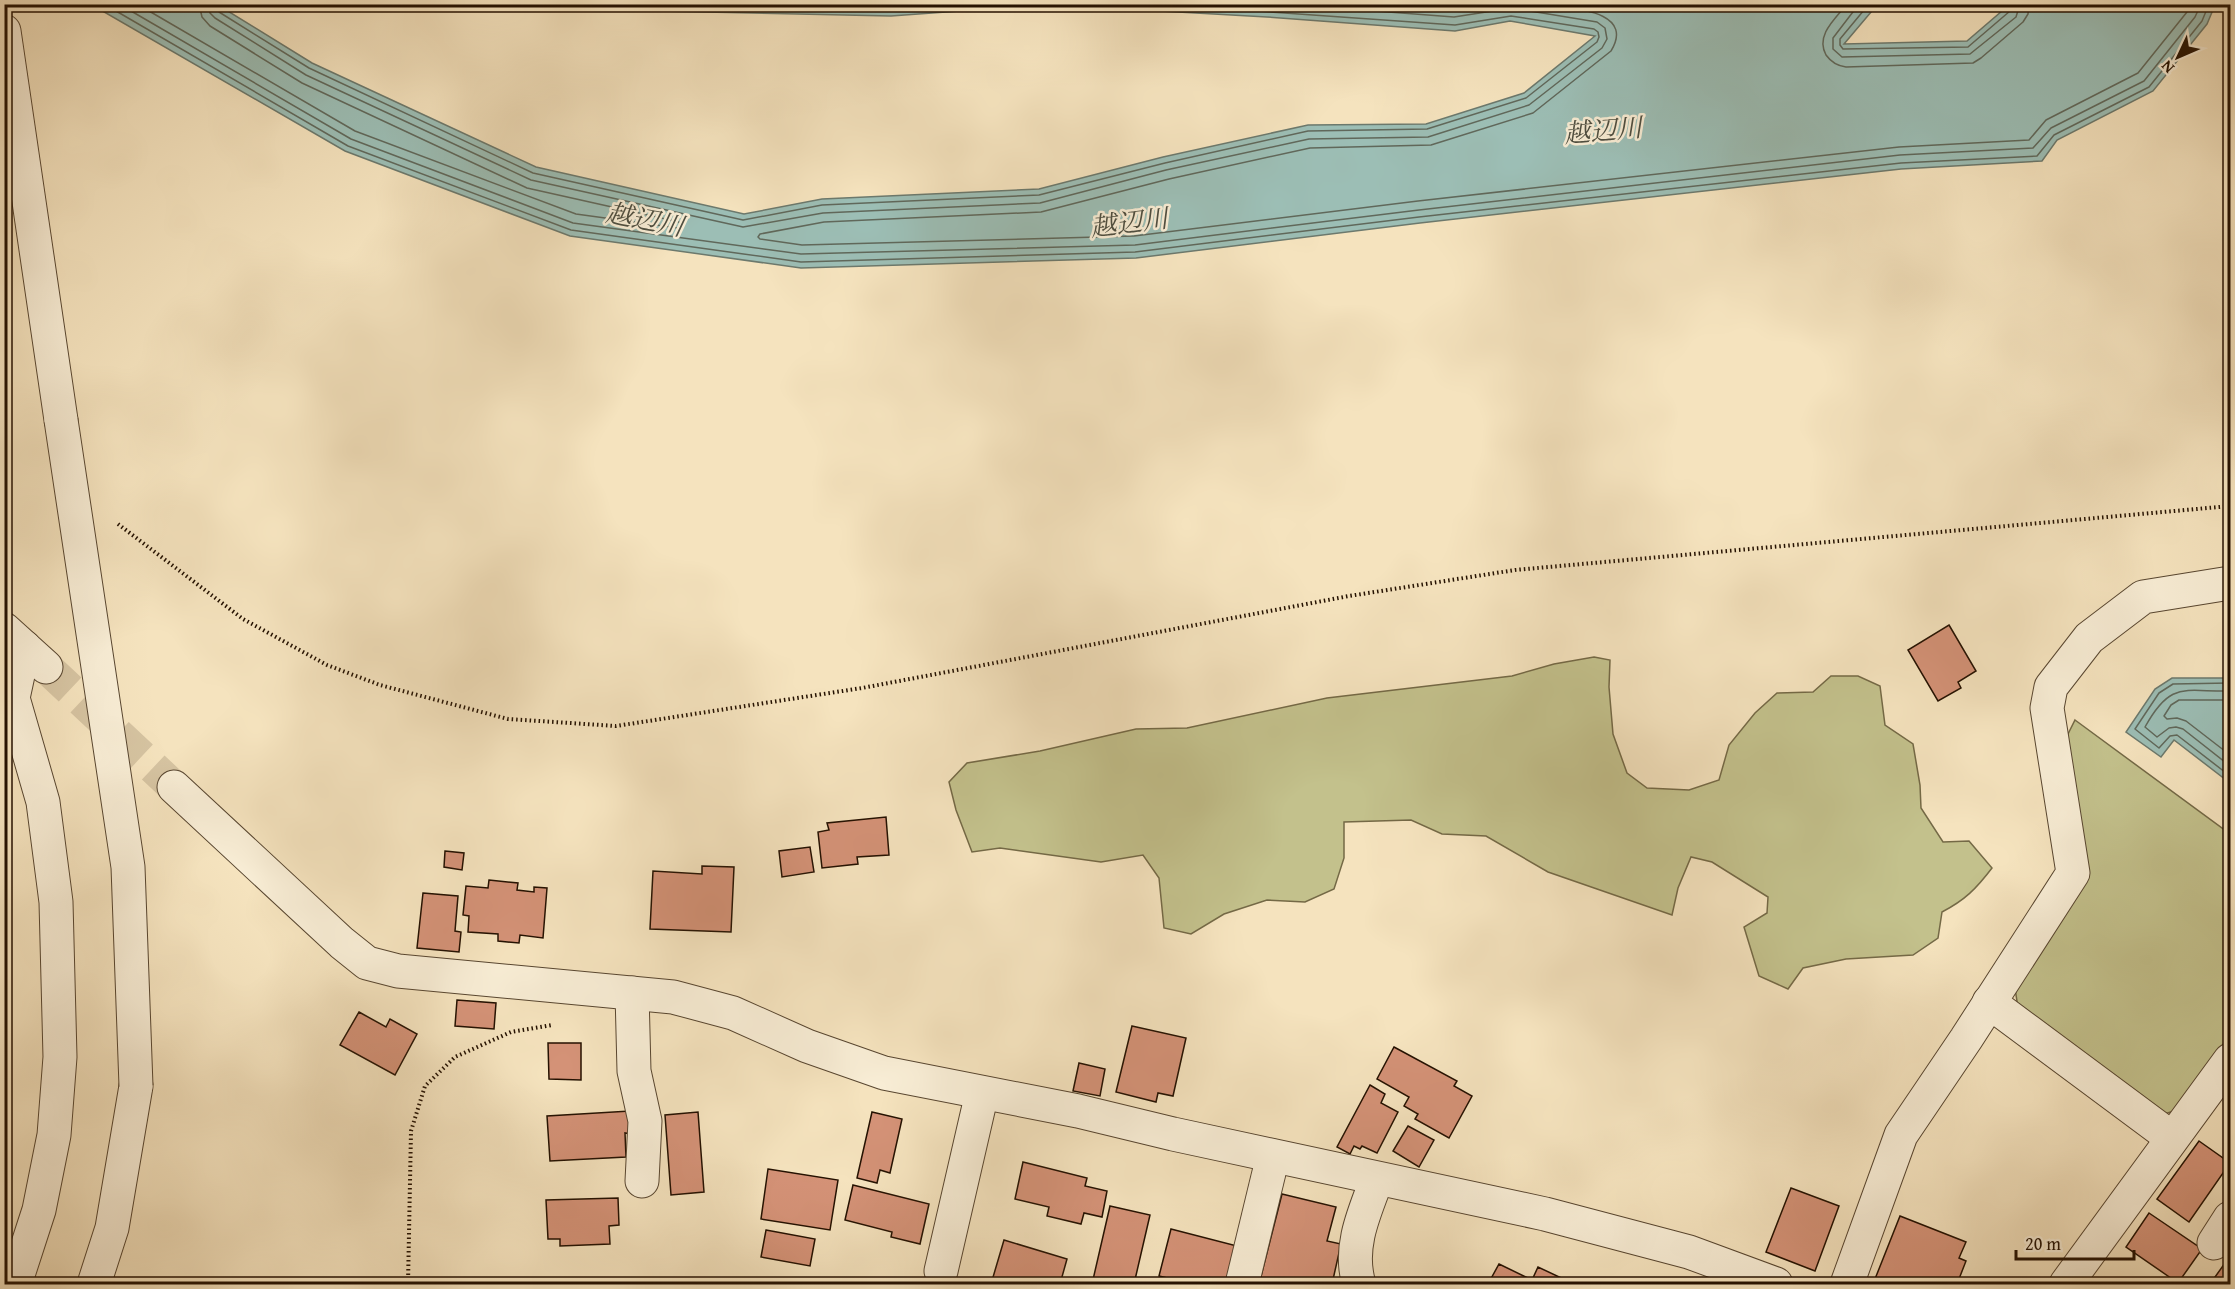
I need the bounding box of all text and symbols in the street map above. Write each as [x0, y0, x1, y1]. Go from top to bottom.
north arrow [2148, 27, 2208, 87]
text: N [2155, 55, 2180, 80]
water label: 越辺川 [1562, 107, 1647, 153]
water label: 越辺川 [603, 192, 690, 246]
water label: 越辺川 [1088, 198, 1173, 246]
scale bar [2016, 1223, 2134, 1261]
text: 20 m [2025, 1230, 2061, 1257]

